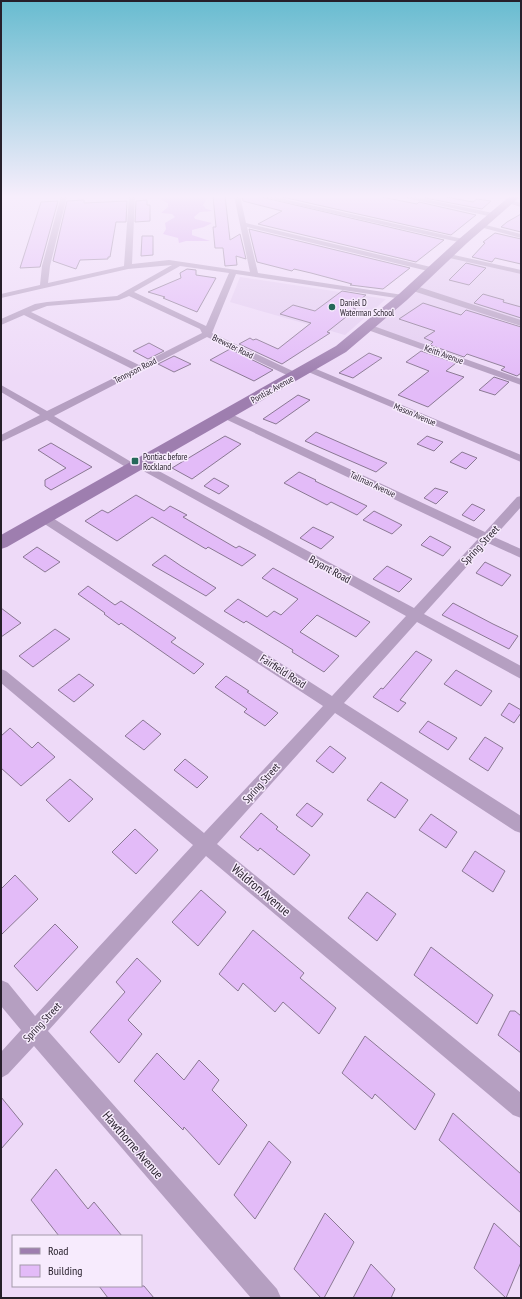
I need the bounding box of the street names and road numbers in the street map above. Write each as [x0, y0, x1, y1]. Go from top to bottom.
street label: Brewster Road [211, 331, 256, 361]
street label: Keith Avenue [423, 342, 465, 366]
street label: Tennyson Road [112, 355, 158, 385]
street label: Pontiac Avenue [249, 373, 296, 405]
street label: Mason Avenue [392, 400, 438, 428]
street label: Tallman Avenue [349, 469, 398, 499]
street label: Spring Street [458, 522, 502, 568]
street label: Bryant Road [307, 552, 354, 586]
street label: Fairfield Road [257, 651, 309, 691]
street label: Spring Street [239, 760, 283, 806]
street label: Waldron Avenue [228, 860, 294, 920]
street label: Spring Street [20, 999, 64, 1045]
street label: Hawthorne Avenue [99, 1107, 167, 1183]

